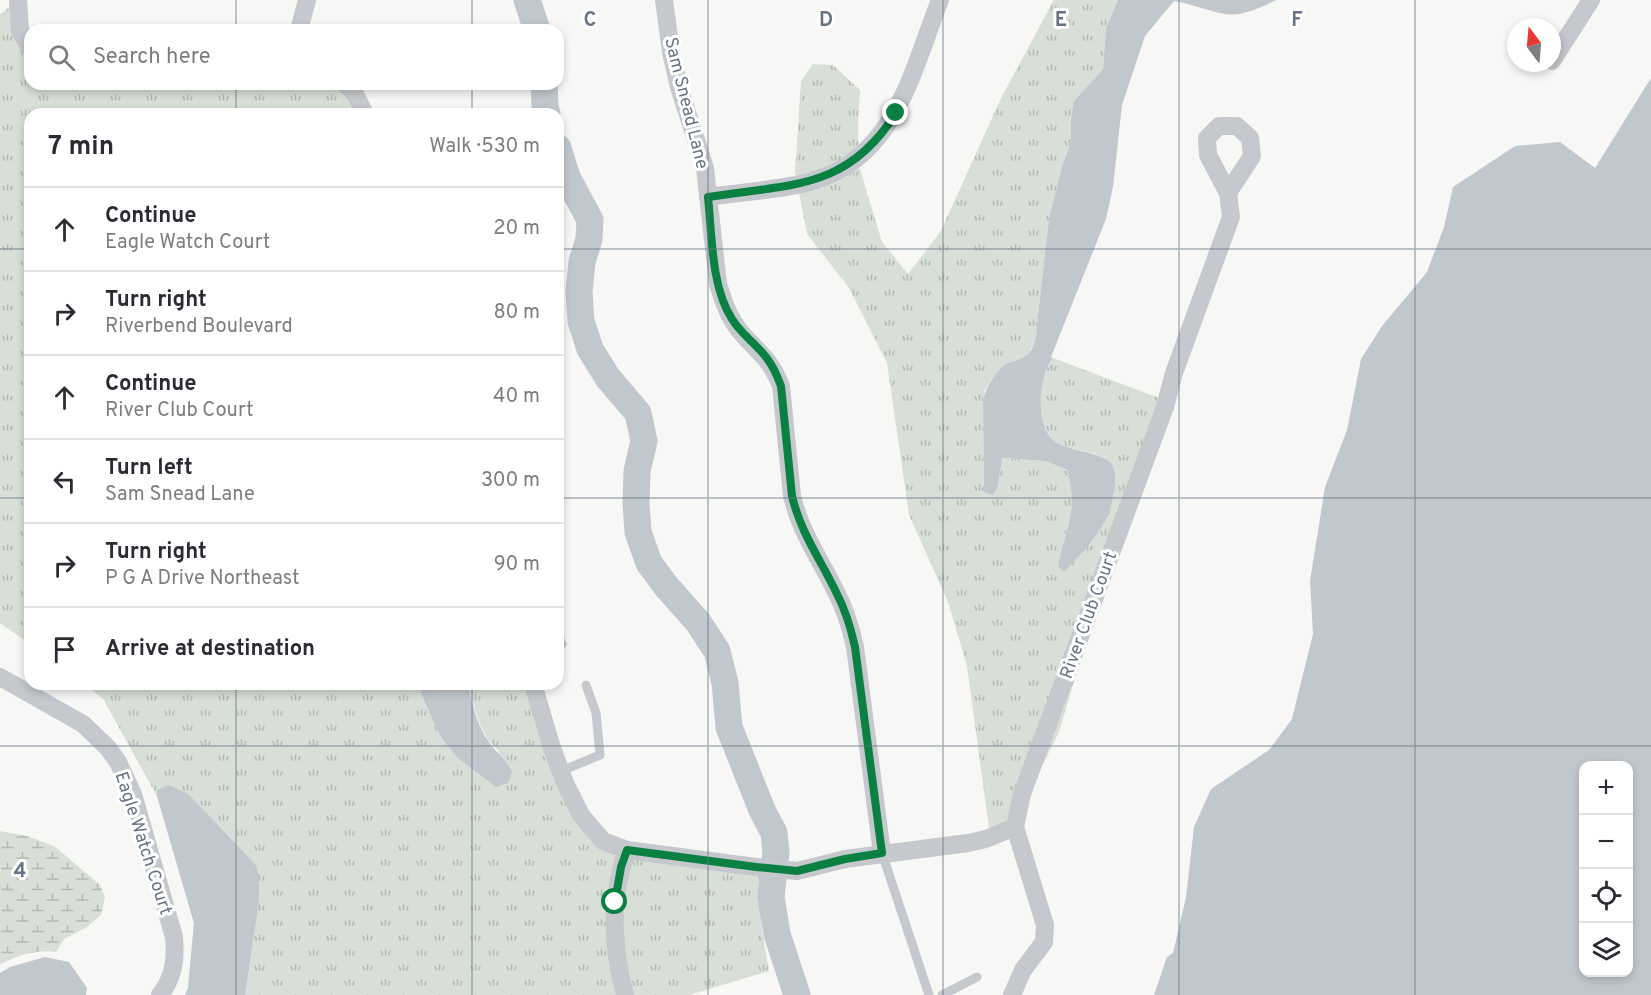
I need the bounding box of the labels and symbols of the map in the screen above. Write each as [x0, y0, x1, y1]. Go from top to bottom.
text: C [584, 8, 596, 34]
text: D [819, 8, 833, 34]
text: E [1055, 8, 1067, 34]
text: F [1291, 8, 1303, 34]
north arrow [1507, 18, 1561, 72]
street label: Sam Snead Lane [658, 35, 713, 171]
route end [882, 99, 908, 125]
street label: River Club Court [1056, 549, 1123, 682]
street label: Eagle Watch Court [109, 769, 177, 918]
text: 4 [14, 859, 26, 885]
route start [601, 888, 627, 914]

